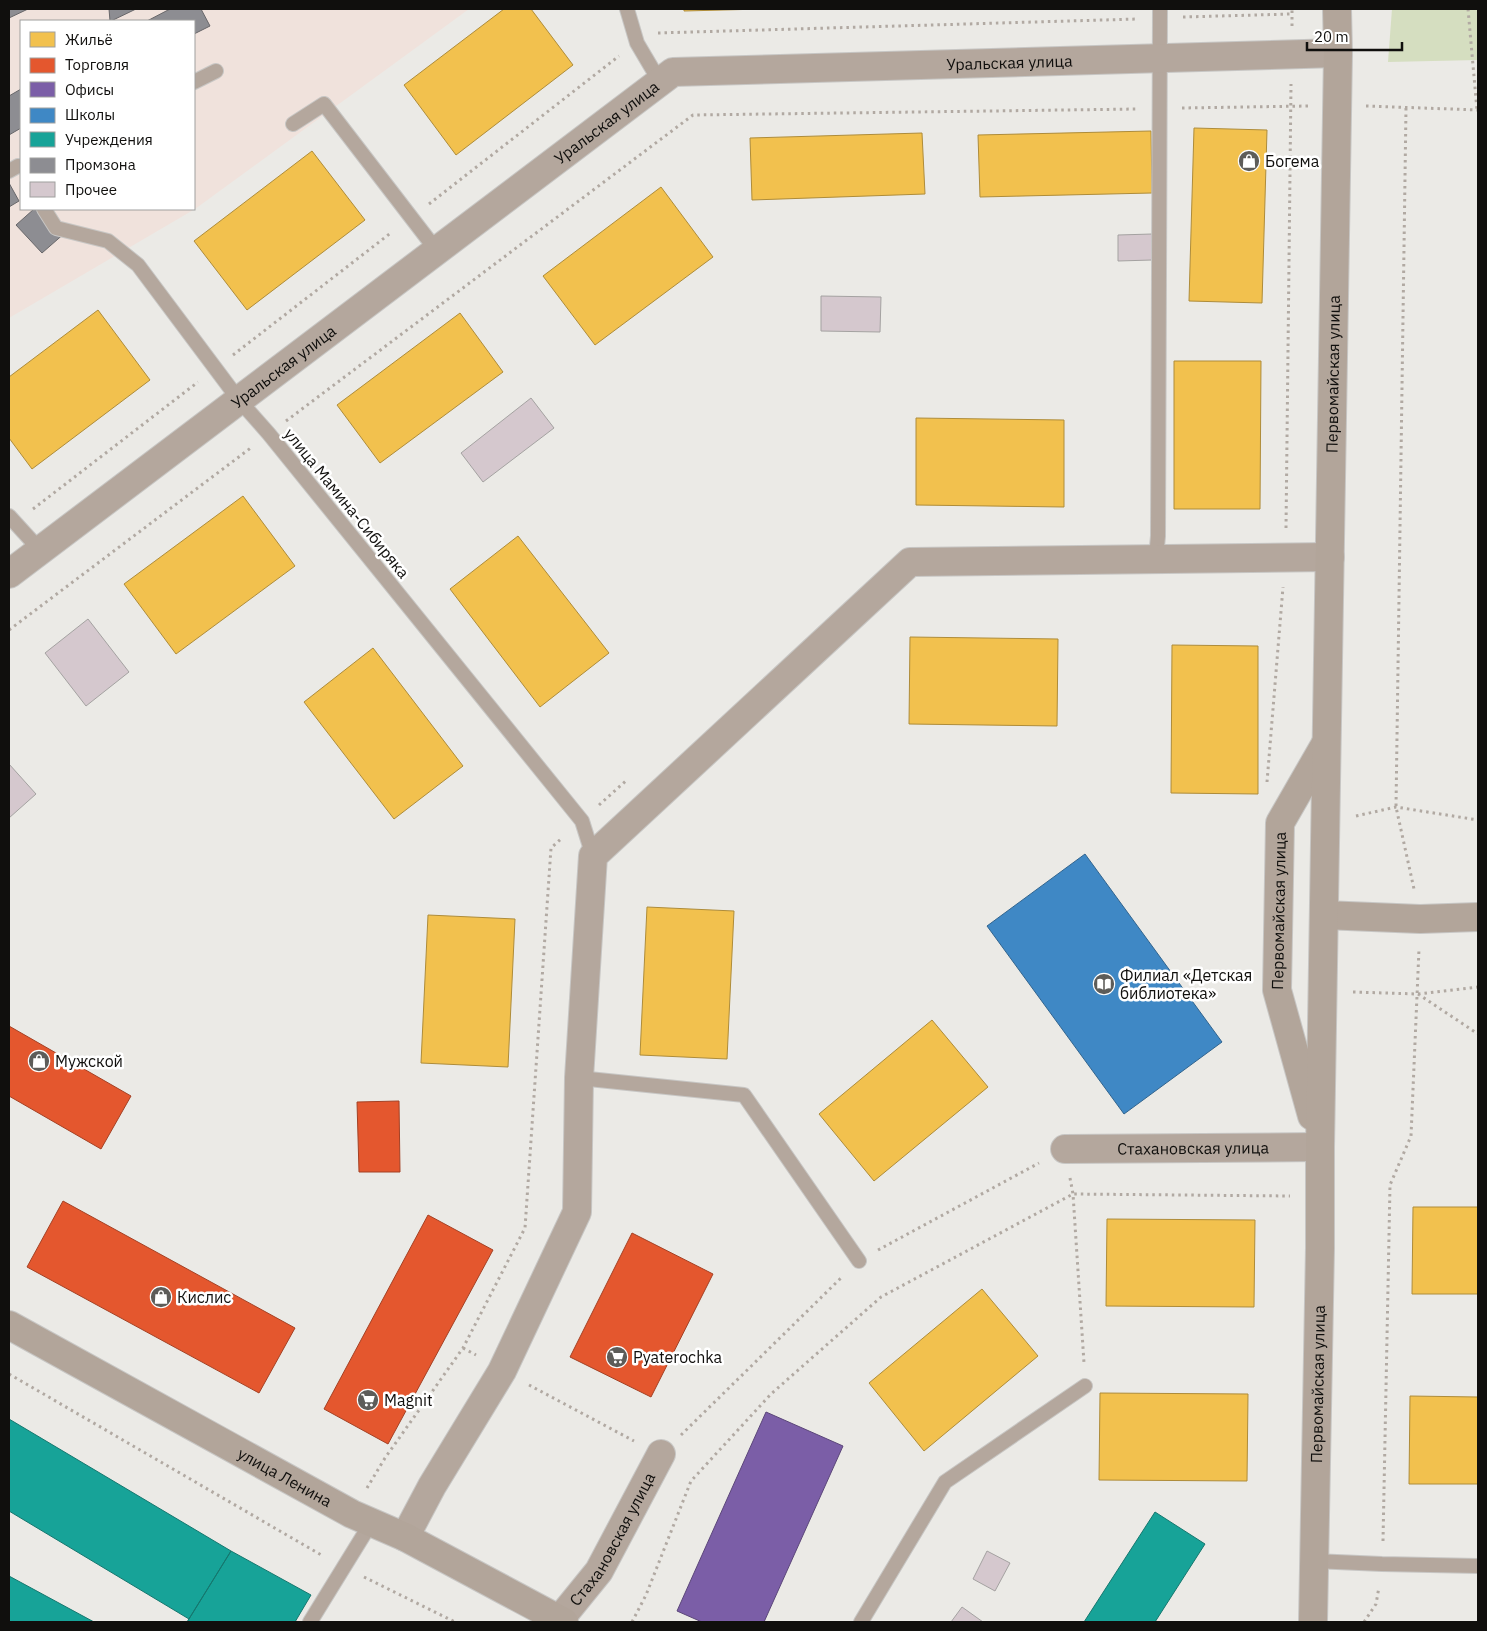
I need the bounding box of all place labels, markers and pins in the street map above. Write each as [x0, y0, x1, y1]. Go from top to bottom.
shop icon: Богема [1237, 149, 1261, 173]
place label: Богема [1265, 151, 1320, 171]
place label: Филиал «Детская библиотека» [1120, 965, 1252, 1003]
library icon: Филиал «Детская библиотека» [1092, 972, 1116, 996]
shop icon: Мужской [27, 1049, 51, 1073]
place label: Мужской [55, 1051, 123, 1071]
shop icon: Кислис [149, 1285, 173, 1309]
place label: Кислис [177, 1287, 231, 1307]
supermarket icon: Pyaterochka [605, 1345, 629, 1369]
place label: Pyaterochka [633, 1347, 723, 1367]
supermarket icon: Magnit [356, 1388, 380, 1412]
place label: Magnit [384, 1390, 433, 1410]

